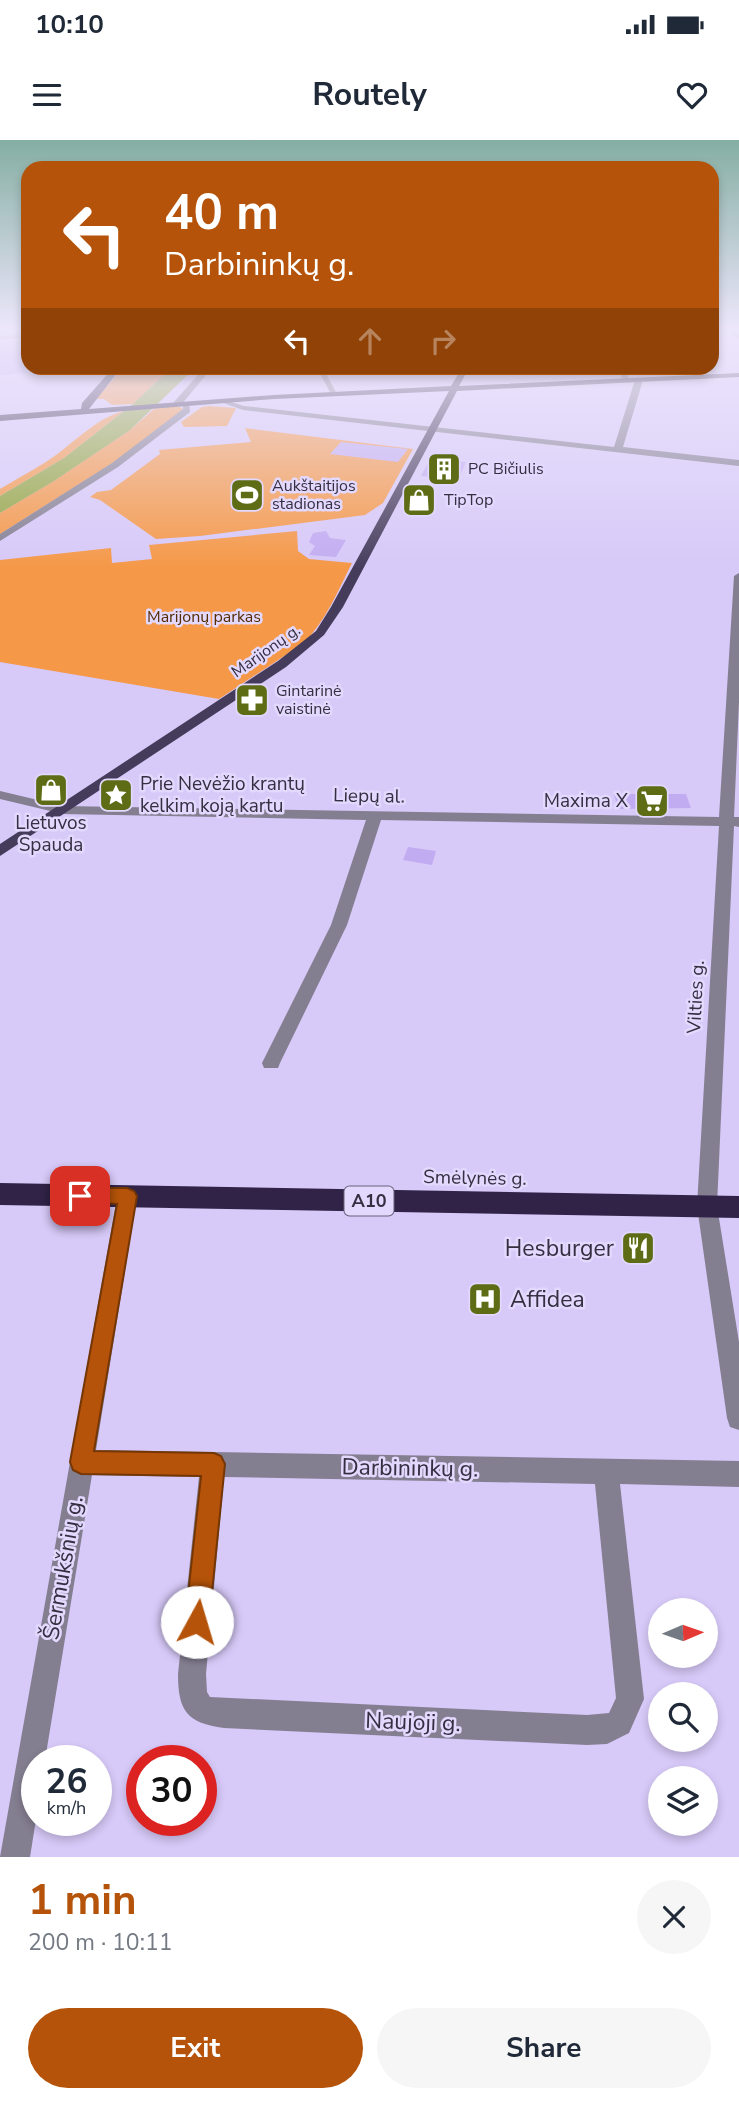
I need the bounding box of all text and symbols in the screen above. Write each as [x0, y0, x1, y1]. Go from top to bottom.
text: 10:10 [35, 7, 104, 42]
text: Routely [312, 73, 427, 116]
icon: menu [28, 76, 66, 114]
icon: heart [673, 76, 711, 114]
text: 40 m [164, 179, 279, 246]
icon: left [49, 189, 140, 280]
text: Darbininkų g. [164, 243, 354, 286]
icon: left [278, 322, 316, 360]
icon: ahead [351, 322, 389, 360]
icon: right [424, 322, 462, 360]
building icon: PC Bičiulis [425, 450, 463, 488]
place label: PC Bičiulis [468, 458, 544, 480]
place label: Aukštaitijos stadionas [272, 475, 356, 515]
sports icon: Aukštaitijos stadionas [228, 476, 266, 514]
shop icon: TipTop [400, 481, 438, 519]
place label: TipTop [444, 489, 493, 511]
park label: Marijonų parkas [147, 606, 261, 628]
street label: Marijonų g. [227, 619, 305, 683]
place label: Gintarinė vaistinė [276, 680, 342, 720]
pharmacy icon: Gintarinė vaistinė [233, 681, 271, 719]
shop icon: Lietuvos Spauda [32, 771, 70, 809]
place label: Prie Nevėžio krantų kelkim koją kartu [140, 771, 305, 819]
place icon: Prie Nevėžio krantų kelkim koją kartu [97, 776, 135, 814]
street label: Liepų al. [333, 782, 405, 810]
supermarket icon: Maxima X [633, 782, 671, 820]
place label: Maxima X [544, 788, 629, 814]
place label: Lietuvos Spauda [15, 810, 87, 858]
street label: Vilties g. [681, 960, 711, 1035]
street label: Smėlynės g. [423, 1164, 527, 1192]
pin [50, 1166, 110, 1226]
icon: arrive [61, 1177, 99, 1215]
road number: A10 [344, 1186, 394, 1216]
restaurant icon: Hesburger [619, 1229, 657, 1267]
place label: Hesburger [505, 1233, 615, 1264]
hospital icon: Affidea [466, 1280, 504, 1318]
place label: Affidea [510, 1284, 585, 1315]
street label: Darbininkų g. [341, 1451, 479, 1485]
street label: Šermukšnių g. [35, 1494, 91, 1642]
position arrow [160, 1585, 234, 1659]
north arrow [648, 1598, 718, 1668]
map controls [648, 1598, 718, 1836]
button: search [648, 1682, 718, 1752]
street label: Naujoji g. [365, 1705, 461, 1739]
speed limit sign: 30 [126, 1745, 217, 1836]
text: 26 [45, 1758, 88, 1805]
button: layers [648, 1766, 718, 1836]
text: km/h [47, 1796, 86, 1820]
text: 1 min [28, 1872, 137, 1929]
button: close [637, 1880, 711, 1954]
text: 200 m · 10:11 [28, 1927, 173, 1958]
button: Exit [28, 2008, 363, 2088]
button: Share [377, 2008, 711, 2088]

